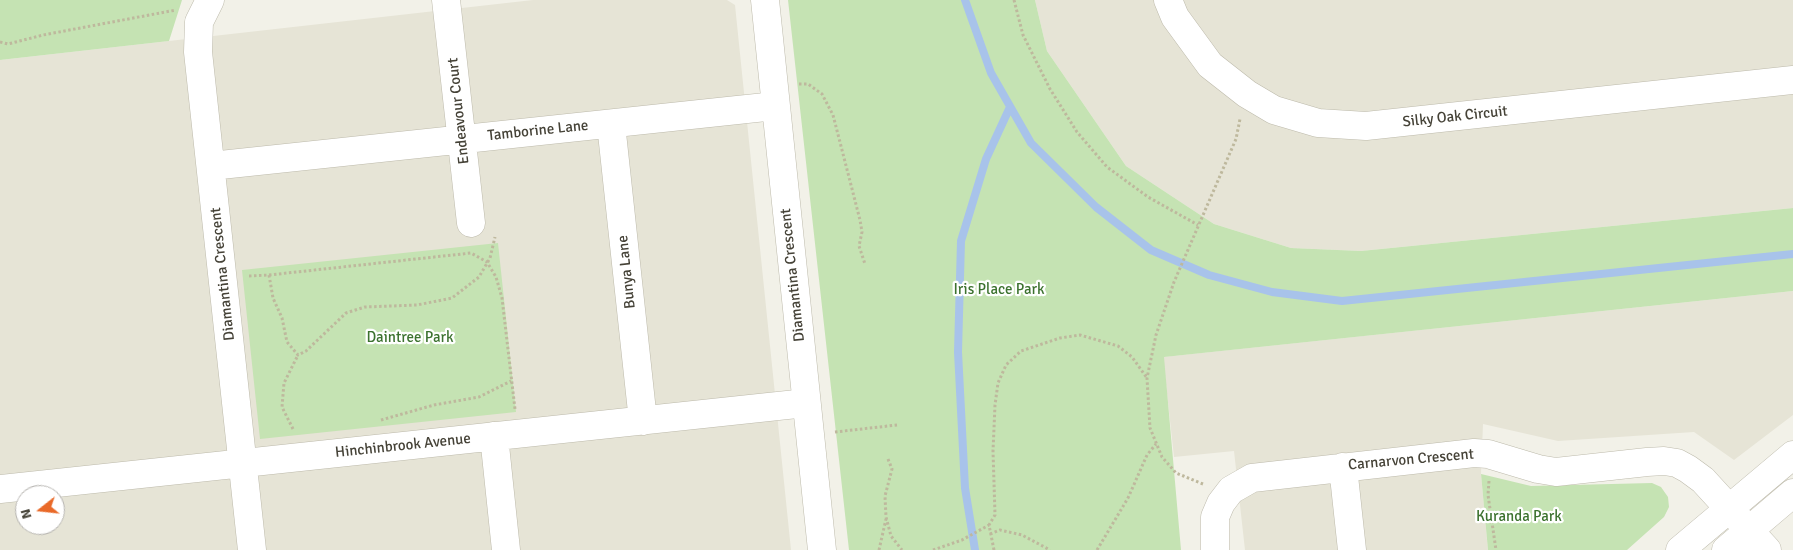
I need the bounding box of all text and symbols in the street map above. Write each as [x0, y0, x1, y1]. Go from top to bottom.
street label: Endeavour Court [444, 57, 474, 165]
street label: Silky Oak Circuit [1402, 103, 1508, 131]
street label: Tamborine Lane [487, 117, 589, 145]
street label: Diamantina Crescent [207, 206, 239, 342]
street label: Diamantina Crescent [777, 207, 809, 343]
street label: Bunya Lane [614, 234, 640, 310]
park label: Iris Place Park [953, 281, 1045, 299]
park label: Daintree Park [366, 329, 454, 347]
street label: Hinchinbrook Avenue [334, 430, 472, 462]
street label: Carnarvon Crescent [1347, 446, 1475, 474]
north arrow [15, 485, 65, 535]
text: N [17, 507, 36, 521]
park label: Kuranda Park [1476, 508, 1562, 526]

